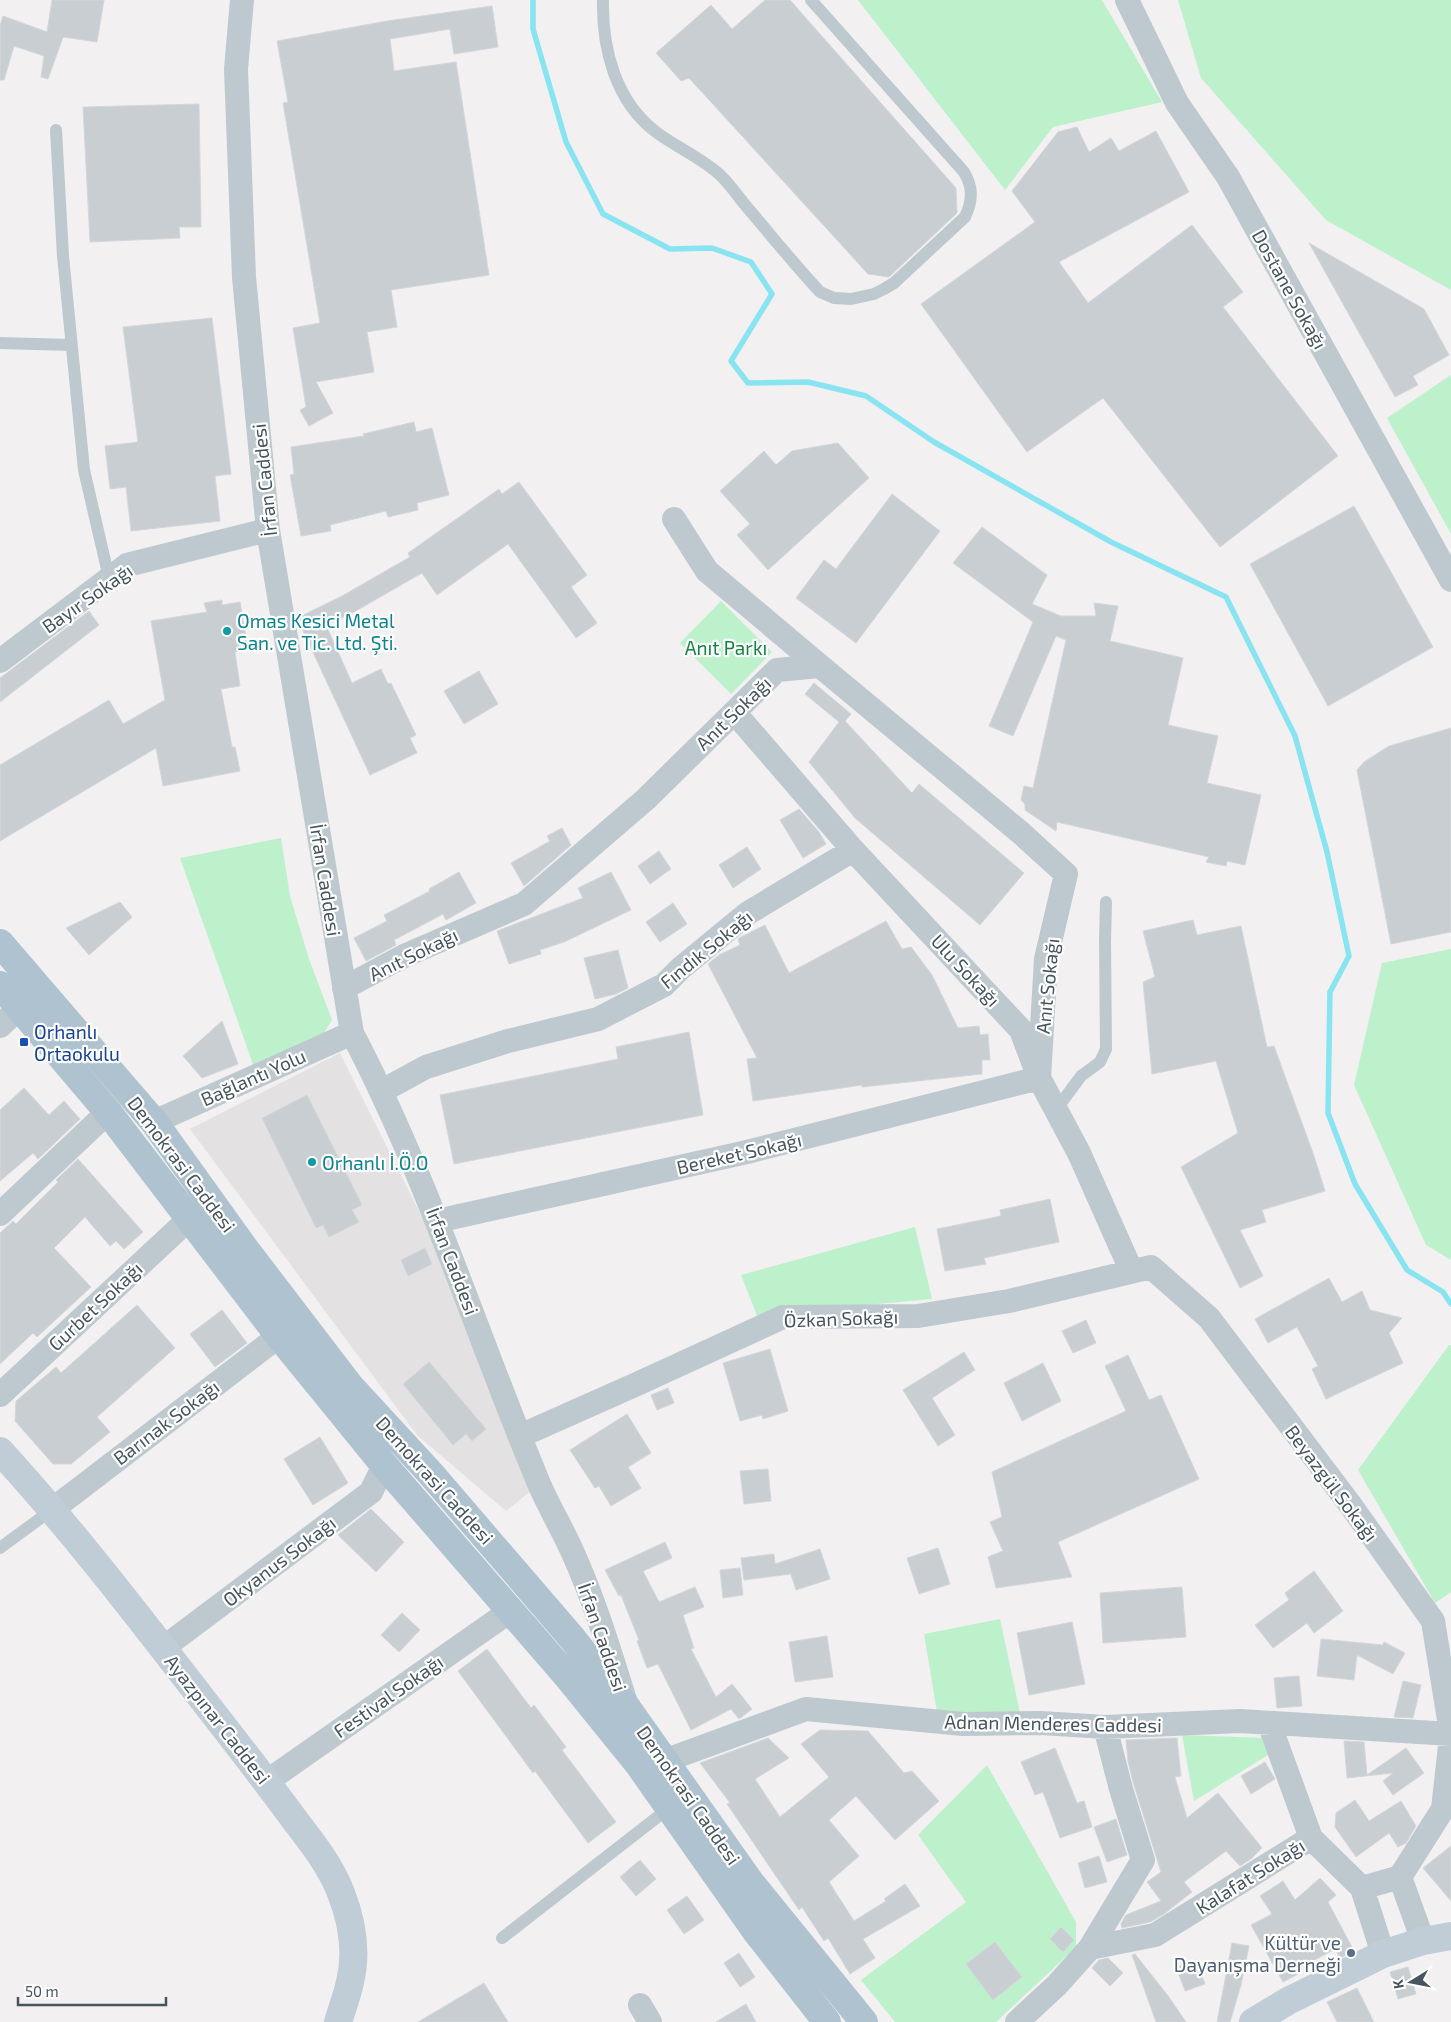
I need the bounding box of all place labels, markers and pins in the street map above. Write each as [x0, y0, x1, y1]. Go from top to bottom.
place label: Omas Kesici Metal San. ve Tic. Ltd. Şti. [237, 609, 398, 655]
marker: Omas Kesici Metal San. ve Tic. Ltd. Şti. [221, 625, 233, 637]
place label: Orhanlı Ortaokulu [34, 1020, 120, 1065]
marker: Orhanlı Ortaokulu [18, 1036, 30, 1048]
place label: Orhanlı İ.Ö.O [322, 1151, 428, 1174]
marker: Orhanlı İ.Ö.O [306, 1156, 318, 1168]
place label: Kültür ve Dayanışma Derneği [1174, 1931, 1341, 1977]
marker: Kültür ve Dayanışma Derneği [1345, 1947, 1357, 1959]

